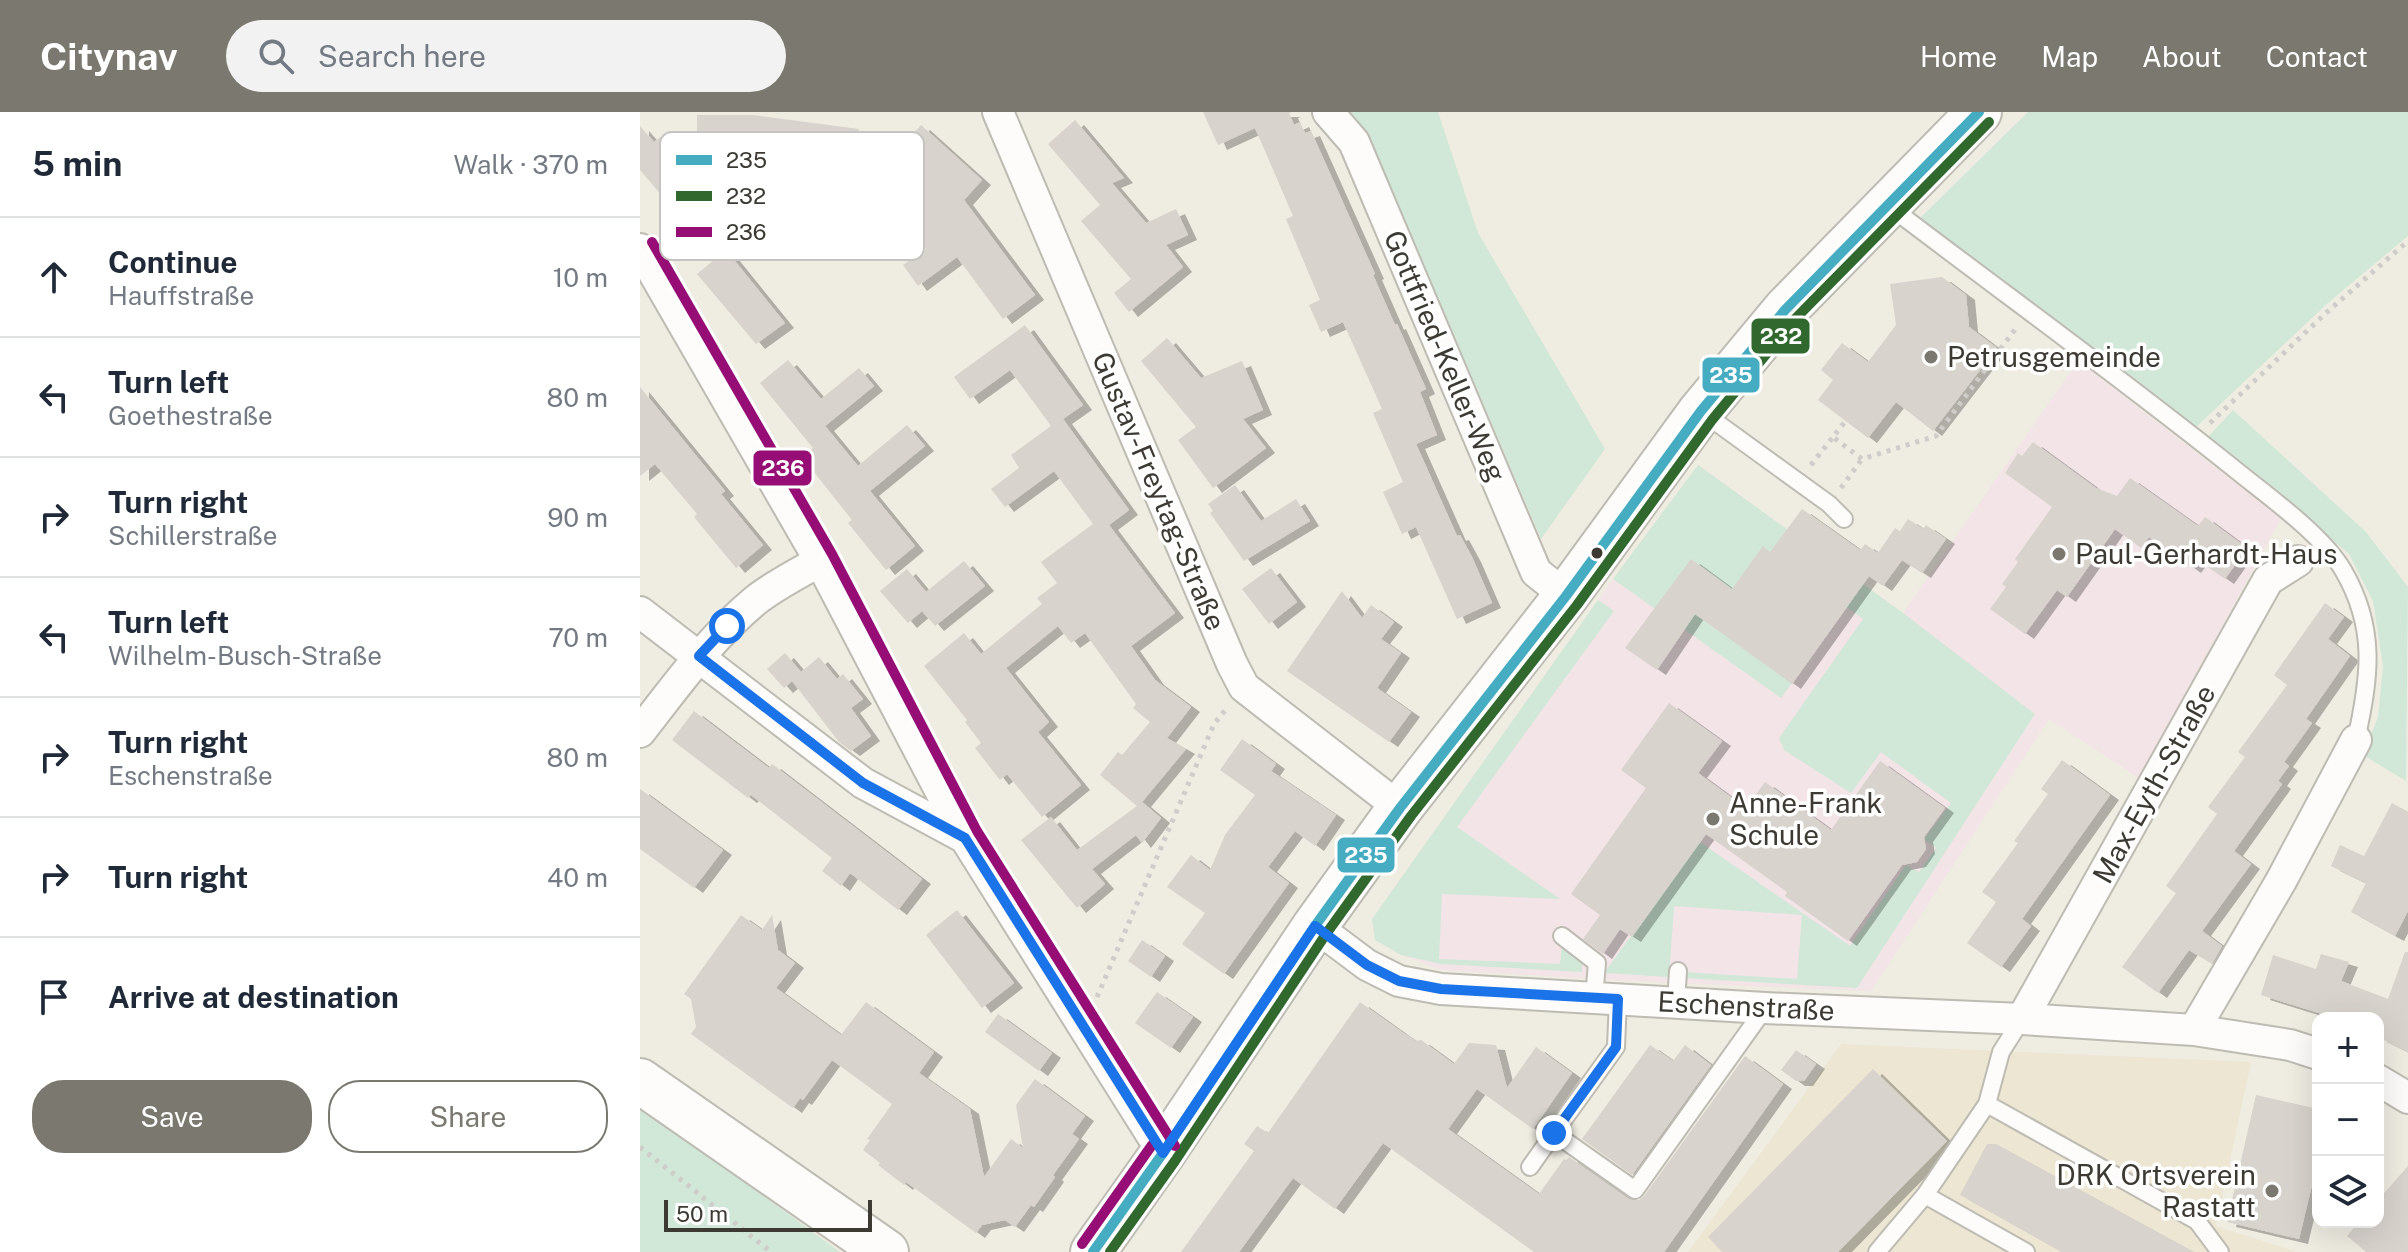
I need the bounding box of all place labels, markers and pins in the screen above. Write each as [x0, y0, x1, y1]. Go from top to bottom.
place label: Petrusgemeinde [1947, 340, 2161, 373]
marker: Petrusgemeinde [1922, 348, 1940, 366]
place label: Paul-Gerhardt-Haus [2075, 537, 2337, 570]
unlabelled marker [1589, 545, 1605, 561]
marker: Paul-Gerhardt-Haus [2050, 545, 2068, 563]
place label: Anne-Frank Schule [1729, 786, 1882, 851]
marker: Anne-Frank Schule [1704, 810, 1722, 828]
place label: DRK Ortsverein Rastatt [2056, 1158, 2256, 1223]
marker: DRK Ortsverein Rastatt [2263, 1182, 2281, 1200]

